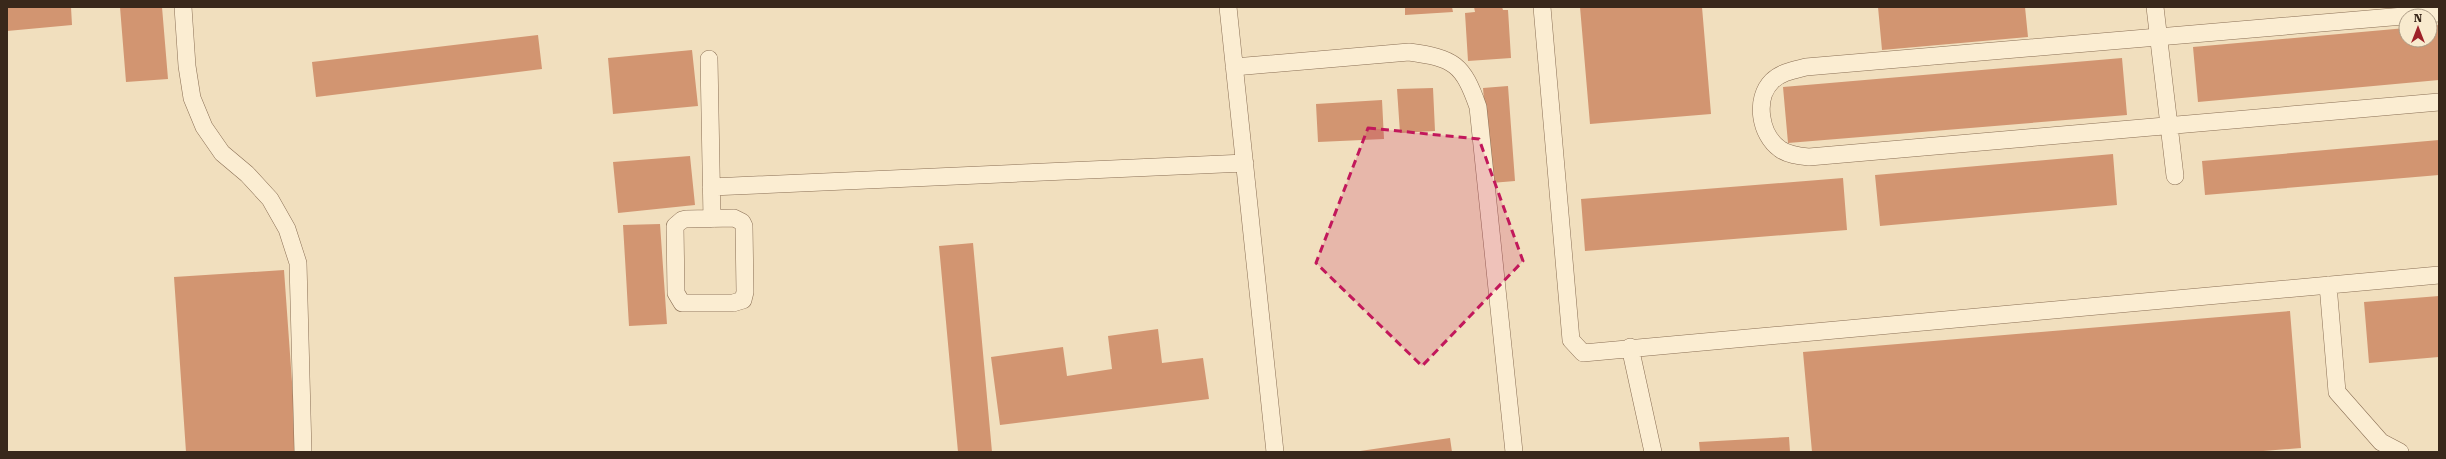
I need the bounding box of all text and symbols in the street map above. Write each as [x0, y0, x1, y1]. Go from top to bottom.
north arrow [2398, 8, 2438, 48]
text: N [2414, 12, 2423, 25]

